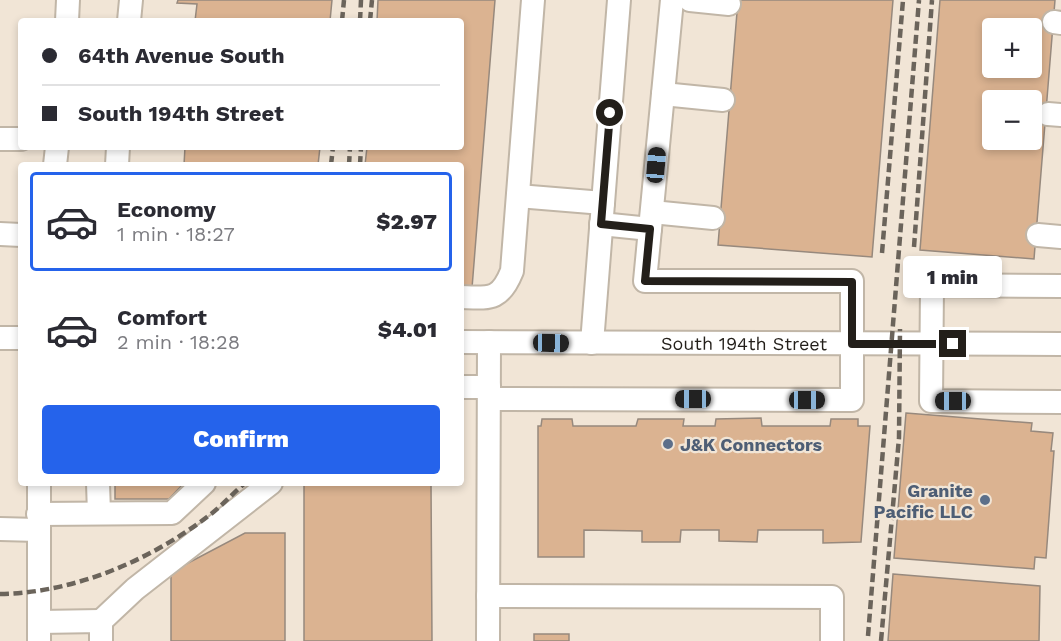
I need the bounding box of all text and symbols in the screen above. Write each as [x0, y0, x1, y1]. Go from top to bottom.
map controls [982, 18, 1042, 150]
button: + [982, 18, 1042, 78]
text: 64th Avenue South [78, 43, 285, 68]
button: − [982, 90, 1042, 150]
route start [596, 99, 623, 126]
text: South 194th Street [78, 101, 284, 126]
car [645, 146, 667, 184]
icon: car [45, 195, 99, 249]
text: Economy [117, 197, 216, 222]
text: $2.97 [376, 209, 437, 234]
text: 1 min · 18:27 [117, 222, 235, 246]
callout: 1 min [904, 257, 1002, 299]
text: 1 min [927, 265, 978, 289]
icon: car [45, 303, 99, 357]
text: Comfort [117, 305, 207, 330]
text: $4.01 [378, 317, 437, 342]
text: 2 min · 18:28 [117, 330, 240, 354]
route end [939, 330, 966, 357]
street label: South 194th Street [661, 332, 828, 354]
car [533, 334, 569, 352]
car [675, 390, 711, 408]
car [789, 391, 825, 409]
car [935, 392, 971, 410]
button: Confirm [42, 405, 440, 474]
place label: J&K Connectors [680, 434, 823, 455]
marker: J&K Connectors [661, 437, 675, 451]
place label: Granite Pacific LLC [874, 480, 973, 522]
marker: Granite Pacific LLC [978, 493, 992, 507]

